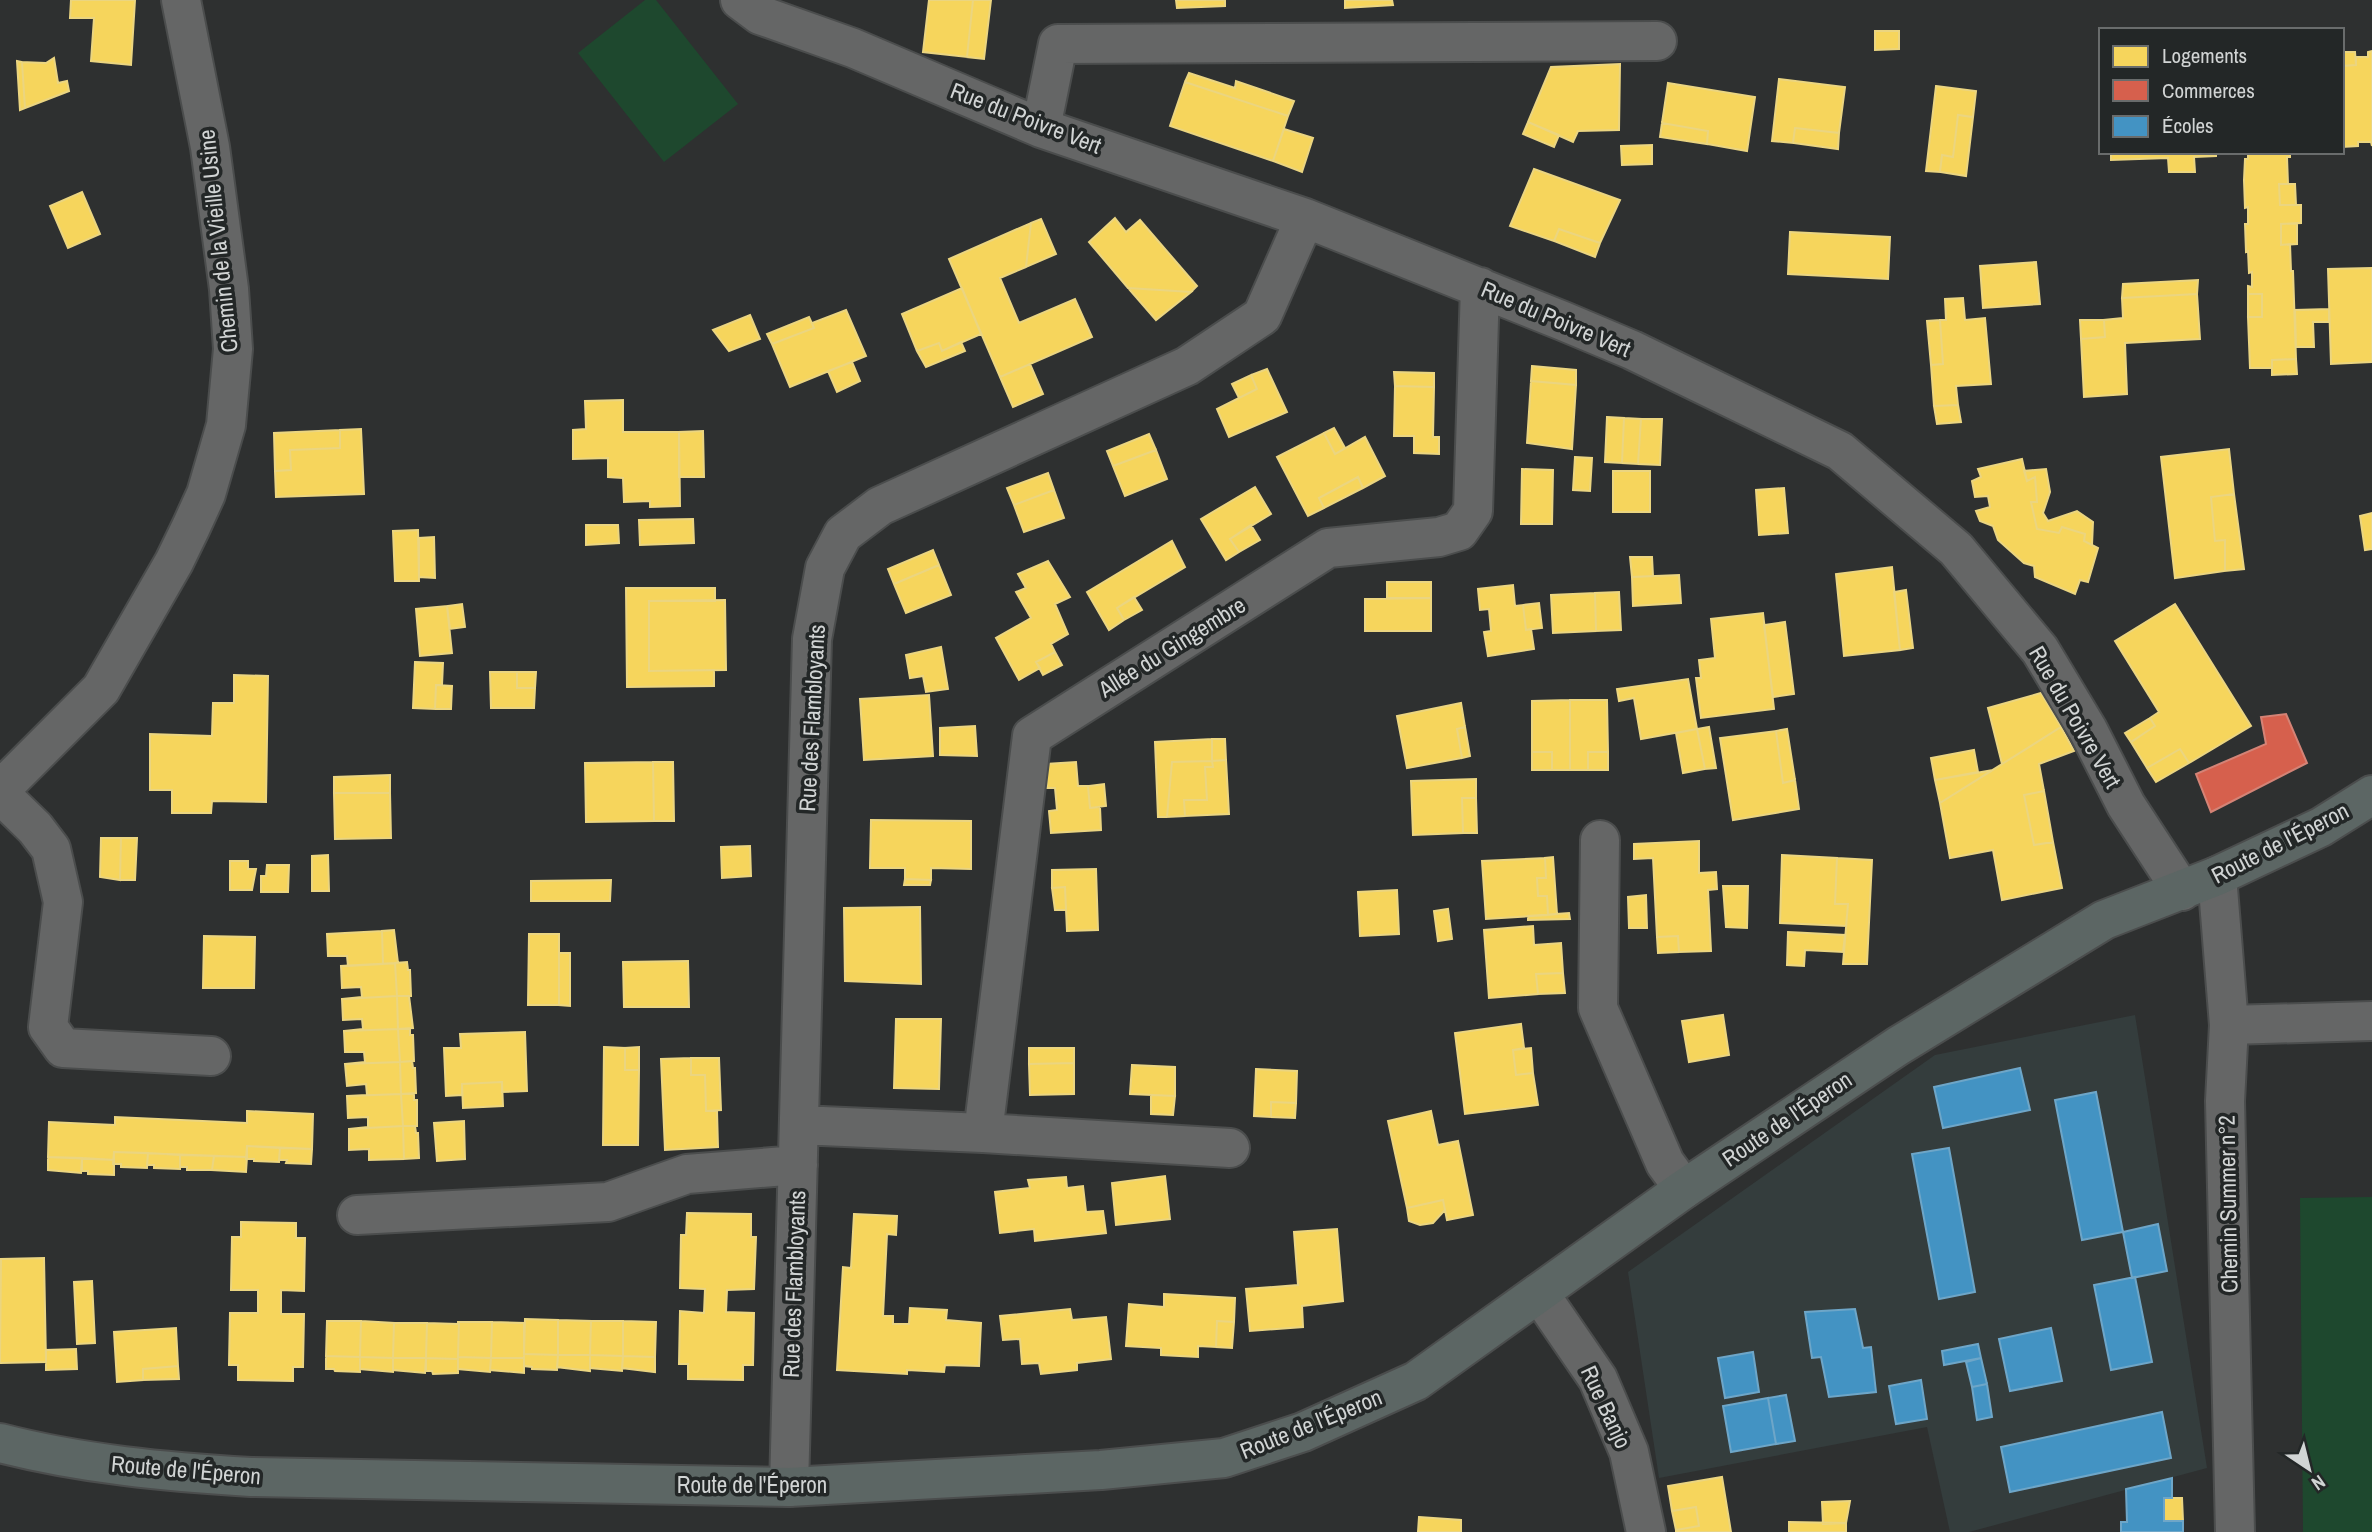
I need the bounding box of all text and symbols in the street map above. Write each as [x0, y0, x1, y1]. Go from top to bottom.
legend [2099, 28, 2344, 154]
text: Logements [2162, 41, 2247, 70]
street label: Rue du Poivre Vert [946, 75, 1106, 161]
text: Commerces [2162, 76, 2255, 105]
text: Écoles [2162, 111, 2214, 140]
street label: Chemin de la Vieille Usine [190, 128, 245, 354]
street label: Rue du Poivre Vert [1477, 273, 1636, 364]
street label: Allée du Gingembre [1092, 589, 1251, 705]
street label: Rue des Flambloyants [791, 623, 832, 812]
street label: Rue du Poivre Vert [2022, 640, 2129, 794]
street label: Route de l'Éperon [2206, 795, 2354, 891]
street label: Route de l'Éperon [1716, 1064, 1858, 1173]
street label: Chemin Summer n°2 [2210, 1115, 2245, 1293]
street label: Rue des Flambloyants [775, 1190, 812, 1378]
street label: Rue Banjo [1574, 1360, 1639, 1453]
street label: Route de l'Éperon [1235, 1381, 1386, 1466]
north arrow [2274, 1434, 2344, 1504]
street label: Route de l'Éperon [110, 1448, 262, 1491]
street label: Route de l'Éperon [677, 1469, 827, 1500]
text: N [2307, 1469, 2331, 1497]

